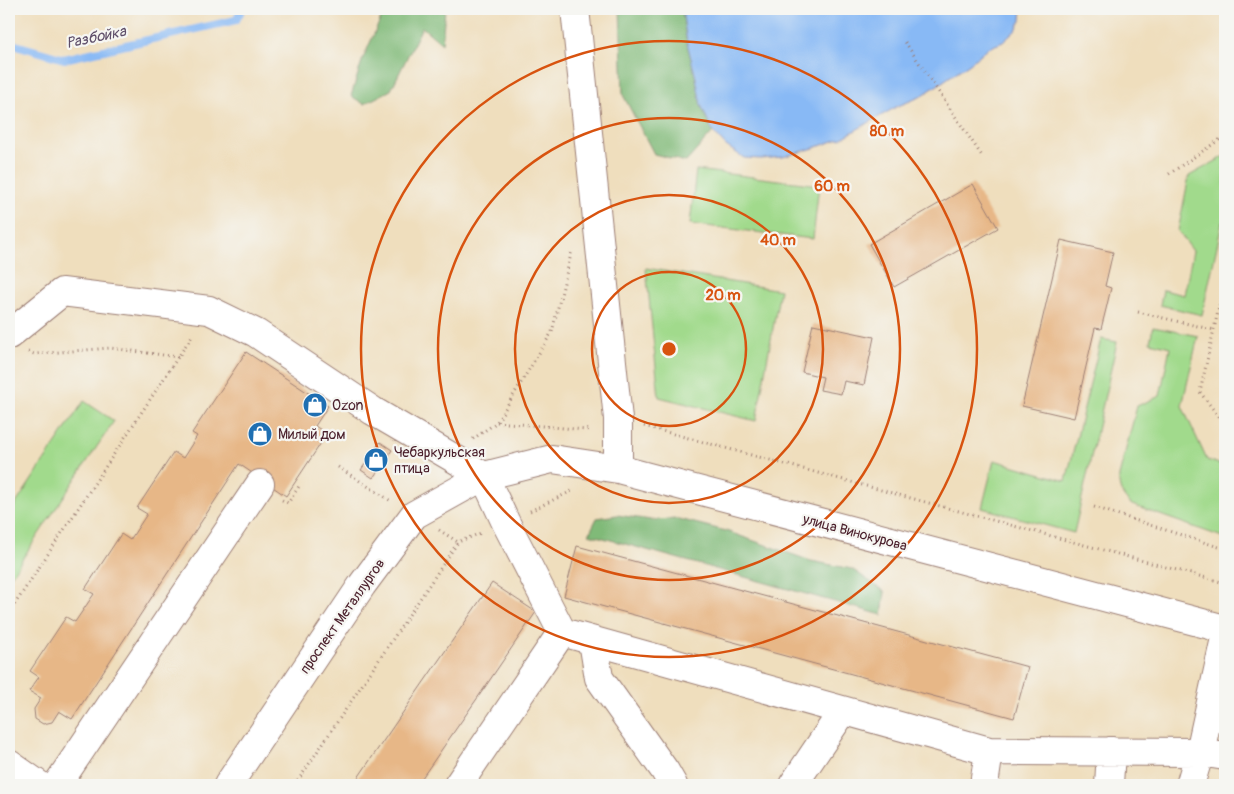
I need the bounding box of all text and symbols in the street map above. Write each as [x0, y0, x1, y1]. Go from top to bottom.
water label: Разбойка [65, 22, 129, 53]
text: 80 m [870, 122, 904, 141]
text: 60 m [814, 177, 850, 196]
text: 40 m [760, 231, 796, 250]
text: 20 m [705, 286, 741, 305]
centre of rings [660, 340, 678, 358]
shop icon: Ozon [302, 392, 328, 418]
place label: Ozon [332, 397, 364, 414]
shop icon: Милый дом [247, 421, 273, 447]
place label: Милый дом [278, 426, 346, 443]
place label: Чебаркульская птица [394, 444, 485, 477]
shop icon: Чебаркульская птица [363, 447, 389, 473]
street label: улица Винокурова [800, 510, 909, 555]
street label: проспект Металлургов [296, 555, 389, 677]

